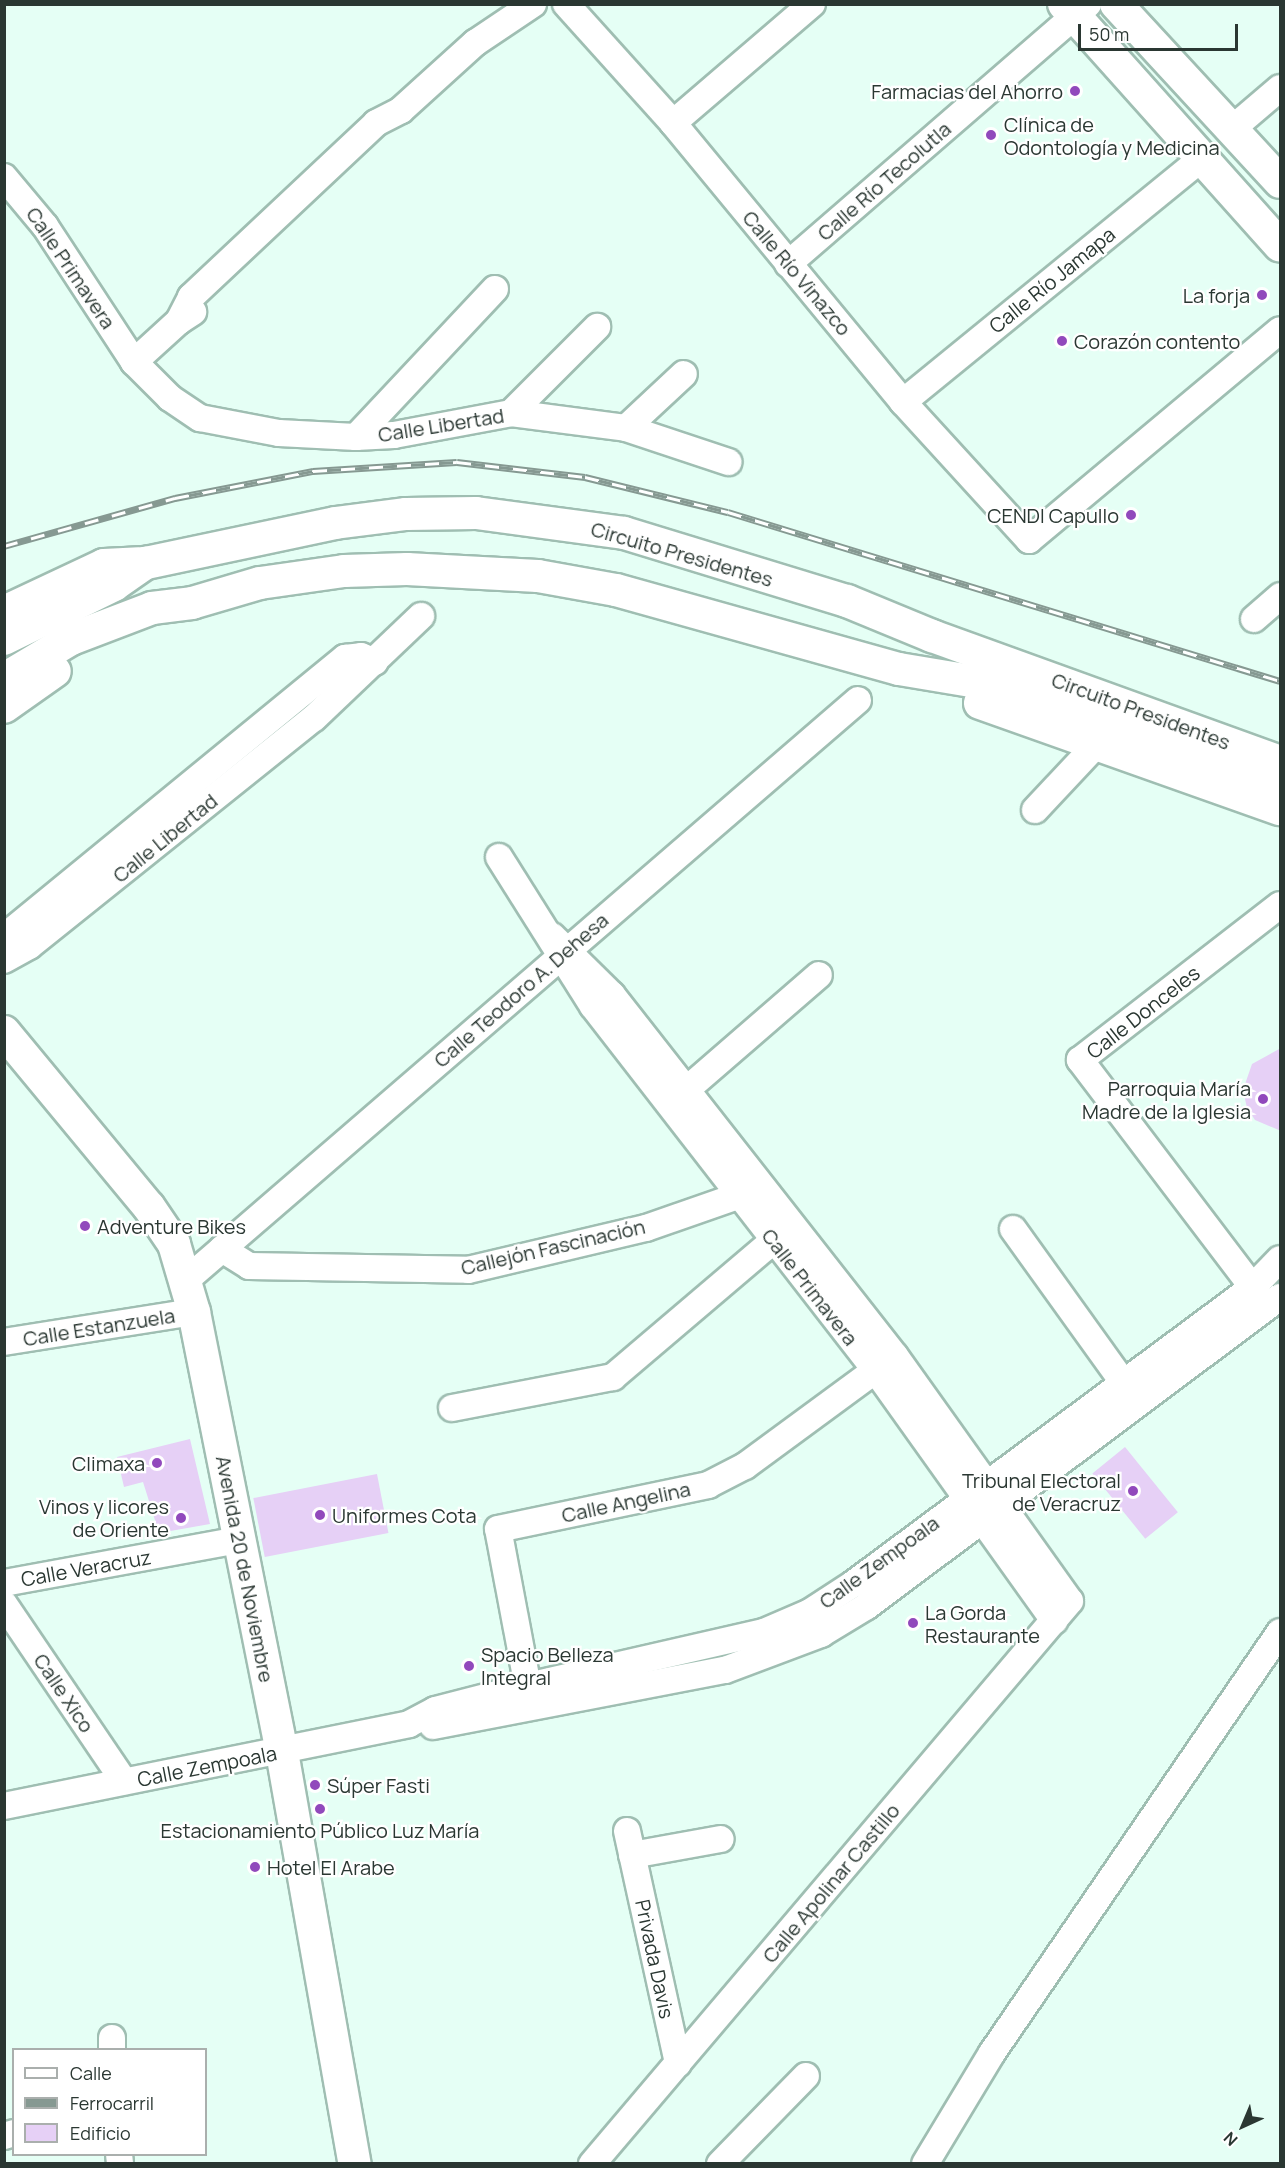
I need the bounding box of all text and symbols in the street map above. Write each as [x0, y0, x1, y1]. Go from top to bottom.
scale bar [1081, 12, 1242, 50]
text: 50 m [1089, 22, 1129, 46]
place label: Farmacias del Ahorro [871, 79, 1063, 103]
marker: Farmacias del Ahorro [1068, 84, 1082, 98]
place label: Clínica de Odontología y Medicina [1004, 112, 1220, 159]
street label: Calle Río Tecolutla [813, 117, 955, 245]
marker: Clínica de Odontología y Medicina [982, 126, 1000, 144]
street label: Calle Primavera [22, 203, 120, 333]
street label: Calle Río Vinazco [738, 206, 856, 340]
street label: Calle Río Jamapa [984, 222, 1120, 338]
place label: La forja [1183, 283, 1250, 307]
marker: La forja [1255, 288, 1269, 302]
place label: Corazón contento [1074, 329, 1240, 353]
marker: Corazón contento [1055, 334, 1069, 348]
street label: Calle Libertad [376, 403, 506, 447]
place label: CENDI Capullo [987, 503, 1119, 527]
marker: CENDI Capullo [1124, 508, 1138, 522]
street label: Circuito Presidentes [588, 517, 776, 591]
street label: Circuito Presidentes [1049, 668, 1233, 754]
street label: Calle Libertad [108, 789, 222, 887]
street label: Calle Teodoro A. Dehesa [429, 908, 613, 1072]
street label: Calle Donceles [1082, 960, 1204, 1064]
place label: Parroquia María Madre de la Iglesia [1082, 1076, 1251, 1123]
marker: Parroquia María Madre de la Iglesia [1256, 1092, 1270, 1106]
place label: Adventure Bikes [97, 1214, 246, 1238]
street label: Callejón Fascinación [459, 1214, 647, 1280]
marker: Adventure Bikes [78, 1219, 92, 1233]
street label: Calle Primavera [757, 1224, 863, 1350]
street label: Calle Estanzuela [21, 1303, 177, 1351]
place label: Climaxa [72, 1451, 145, 1475]
street label: Avenida 20 de Noviembre [211, 1454, 279, 1684]
marker: Climaxa [150, 1456, 164, 1470]
place label: Tribunal Electoral de Veracruz [962, 1468, 1121, 1515]
street label: Calle Angelina [560, 1477, 692, 1527]
marker: Tribunal Electoral de Veracruz [1126, 1484, 1140, 1498]
place label: Vinos y licores de Oriente [39, 1494, 169, 1541]
place label: Uniformes Cota [332, 1503, 477, 1527]
marker: Uniformes Cota [313, 1508, 327, 1522]
marker: Vinos y licores de Oriente [174, 1511, 188, 1525]
street label: Calle Zempoala [815, 1511, 943, 1613]
street label: Calle Veracruz [19, 1545, 153, 1591]
place label: La Gorda Restaurante [925, 1600, 1040, 1647]
marker: La Gorda Restaurante [906, 1616, 920, 1630]
place label: Spacio Belleza Integral [481, 1642, 614, 1689]
street label: Calle Xico [29, 1649, 99, 1737]
marker: Spacio Belleza Integral [462, 1659, 476, 1673]
street label: Calle Zempoala [135, 1741, 279, 1791]
place label: Súper Fasti [327, 1773, 430, 1797]
marker: Súper Fasti [308, 1778, 322, 1792]
street label: Calle Apolinar Castillo [757, 1799, 905, 1967]
marker: Estacionamiento Público Luz María [313, 1802, 327, 1816]
place label: Estacionamiento Público Luz María [161, 1818, 479, 1842]
place label: Hotel El Arabe [267, 1855, 395, 1879]
marker: Hotel El Arabe [248, 1860, 262, 1874]
street label: Privada Davis [631, 1897, 679, 2021]
legend [12, 2048, 207, 2156]
text: Calle [70, 2061, 112, 2085]
text: Ferrocarril [70, 2091, 154, 2115]
north arrow [1213, 2096, 1273, 2156]
text: Edificio [70, 2121, 131, 2145]
text: N [1219, 2127, 1242, 2151]

